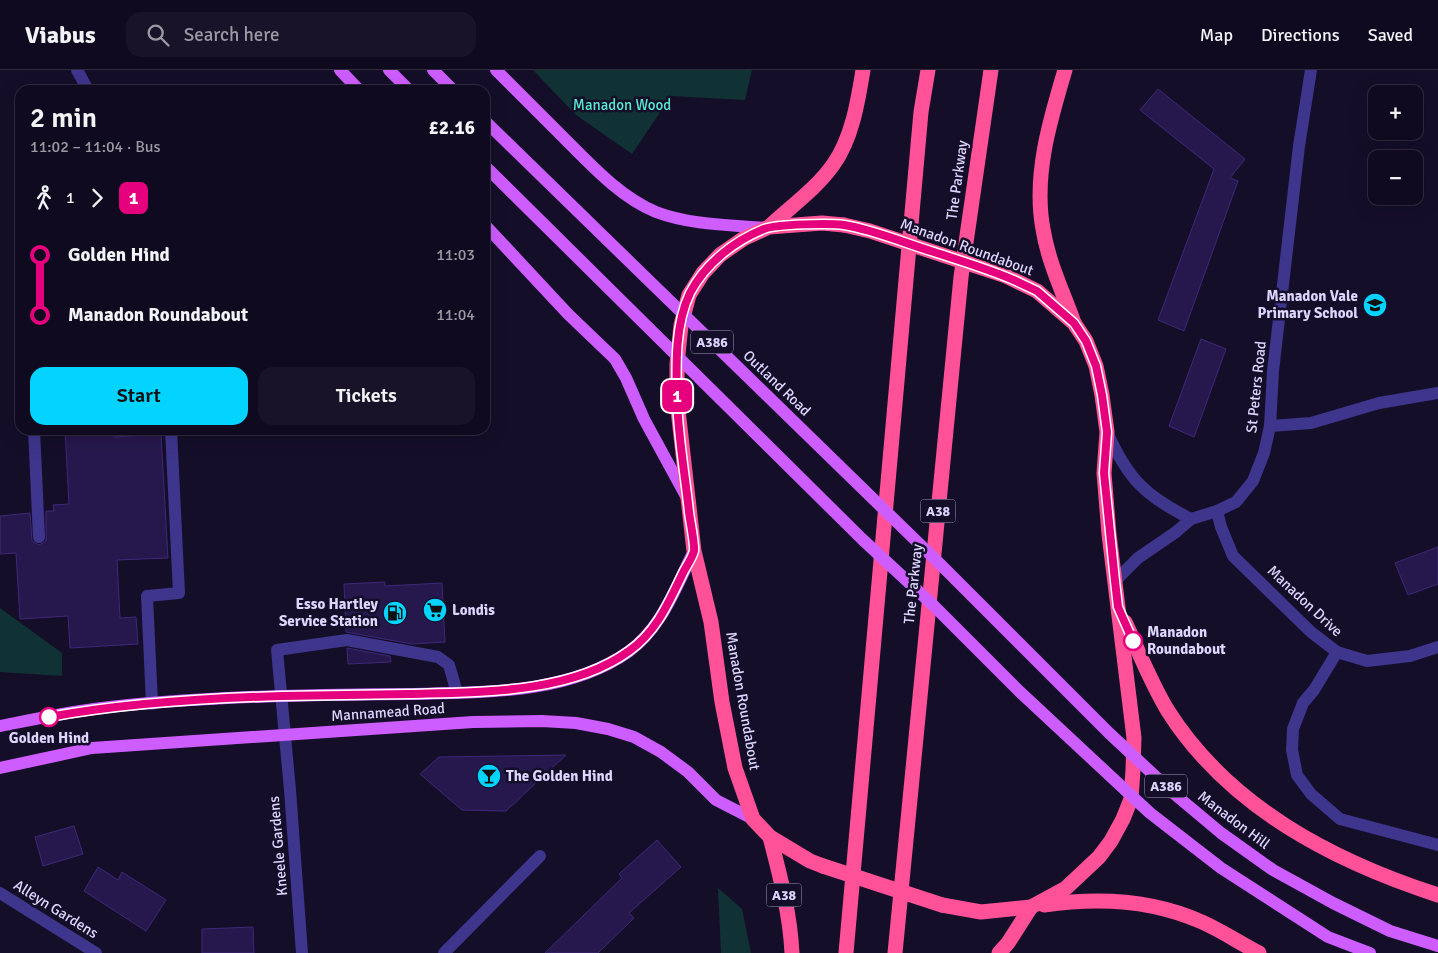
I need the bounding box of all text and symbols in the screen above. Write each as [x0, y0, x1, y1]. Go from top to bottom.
search box [126, 12, 476, 57]
text: Viabus [25, 20, 96, 50]
icon: search [144, 21, 172, 49]
text: Search here [184, 23, 279, 47]
text: Map [1200, 24, 1233, 46]
text: Directions [1261, 24, 1340, 46]
text: Saved [1368, 24, 1413, 46]
map controls [1368, 85, 1423, 205]
button: + [1368, 85, 1423, 140]
park label: Manadon Wood [573, 96, 671, 114]
text: 2 min [30, 101, 97, 135]
text: £2.16 [429, 116, 475, 140]
text: 11:02 – 11:04 · Bus [30, 137, 161, 157]
street label: The Parkway [942, 139, 972, 221]
button: − [1368, 150, 1423, 205]
icon: walk [30, 184, 58, 212]
icon: forward [83, 184, 111, 212]
text: 1 [129, 187, 138, 209]
text: 1 [66, 188, 75, 208]
street label: Manadon Roundabout [898, 215, 1036, 279]
text: Golden Hind [68, 243, 170, 267]
text: 11:03 [436, 245, 475, 265]
place label: Manadon Vale Primary School [1258, 287, 1358, 322]
school or university icon: Manadon Vale Primary School [1362, 292, 1388, 318]
text: Manadon Roundabout [68, 303, 248, 327]
text: 11:04 [436, 305, 475, 325]
road number: A386 [691, 330, 733, 354]
street label: St Peters Road [1242, 340, 1270, 434]
street label: Outland Road [739, 346, 815, 420]
button: Start [30, 367, 248, 425]
button: Tickets [258, 367, 475, 425]
line badge: 1 [661, 380, 693, 412]
text: 1 [672, 385, 682, 407]
road number: A38 [920, 500, 956, 522]
street label: The Parkway [900, 543, 926, 625]
street label: Manadon Drive [1264, 562, 1346, 640]
place label: Esso Hartley Service Station [279, 595, 379, 630]
supermarket icon: Londis [422, 597, 448, 623]
fuel station icon: Esso Hartley Service Station [382, 600, 408, 626]
place label: Londis [452, 601, 495, 619]
place label: Manadon Roundabout [1147, 623, 1226, 658]
street label: Manadon Roundabout [722, 630, 764, 772]
marker: Manadon Roundabout [1123, 631, 1143, 651]
street label: Mannamead Road [330, 699, 446, 725]
marker: Golden Hind [39, 707, 59, 727]
place label: Golden Hind [9, 729, 89, 747]
bar icon: The Golden Hind [476, 763, 502, 789]
place label: The Golden Hind [506, 767, 613, 785]
road number: A386 [1145, 774, 1187, 798]
street label: Manadon Hill [1194, 787, 1274, 853]
street label: Kneele Gardens [265, 795, 291, 897]
street label: Alleyn Gardens [10, 876, 102, 942]
road number: A38 [766, 884, 802, 906]

